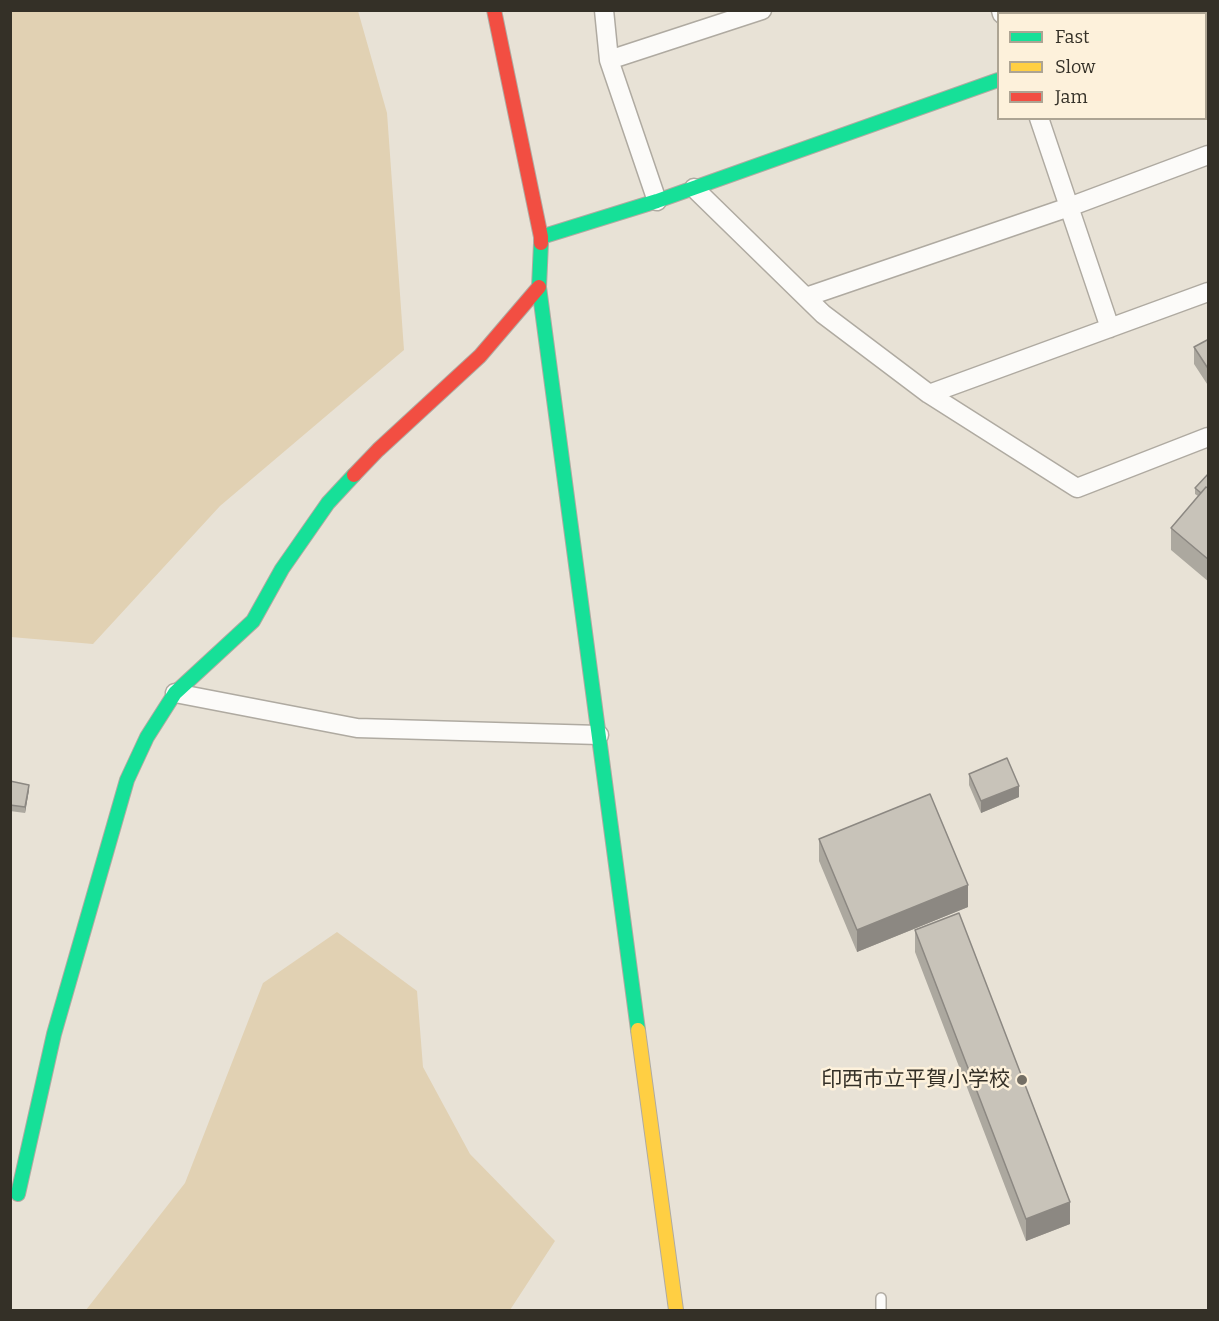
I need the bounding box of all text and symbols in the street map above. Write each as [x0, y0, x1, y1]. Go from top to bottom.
legend [997, 12, 1207, 120]
text: Fast [1055, 26, 1090, 48]
text: Slow [1055, 56, 1095, 78]
text: Jam [1055, 86, 1088, 108]
place label: 印西市立平賀小学校 [821, 1067, 1010, 1093]
marker: 印西市立平賀小学校 [1015, 1073, 1029, 1087]

